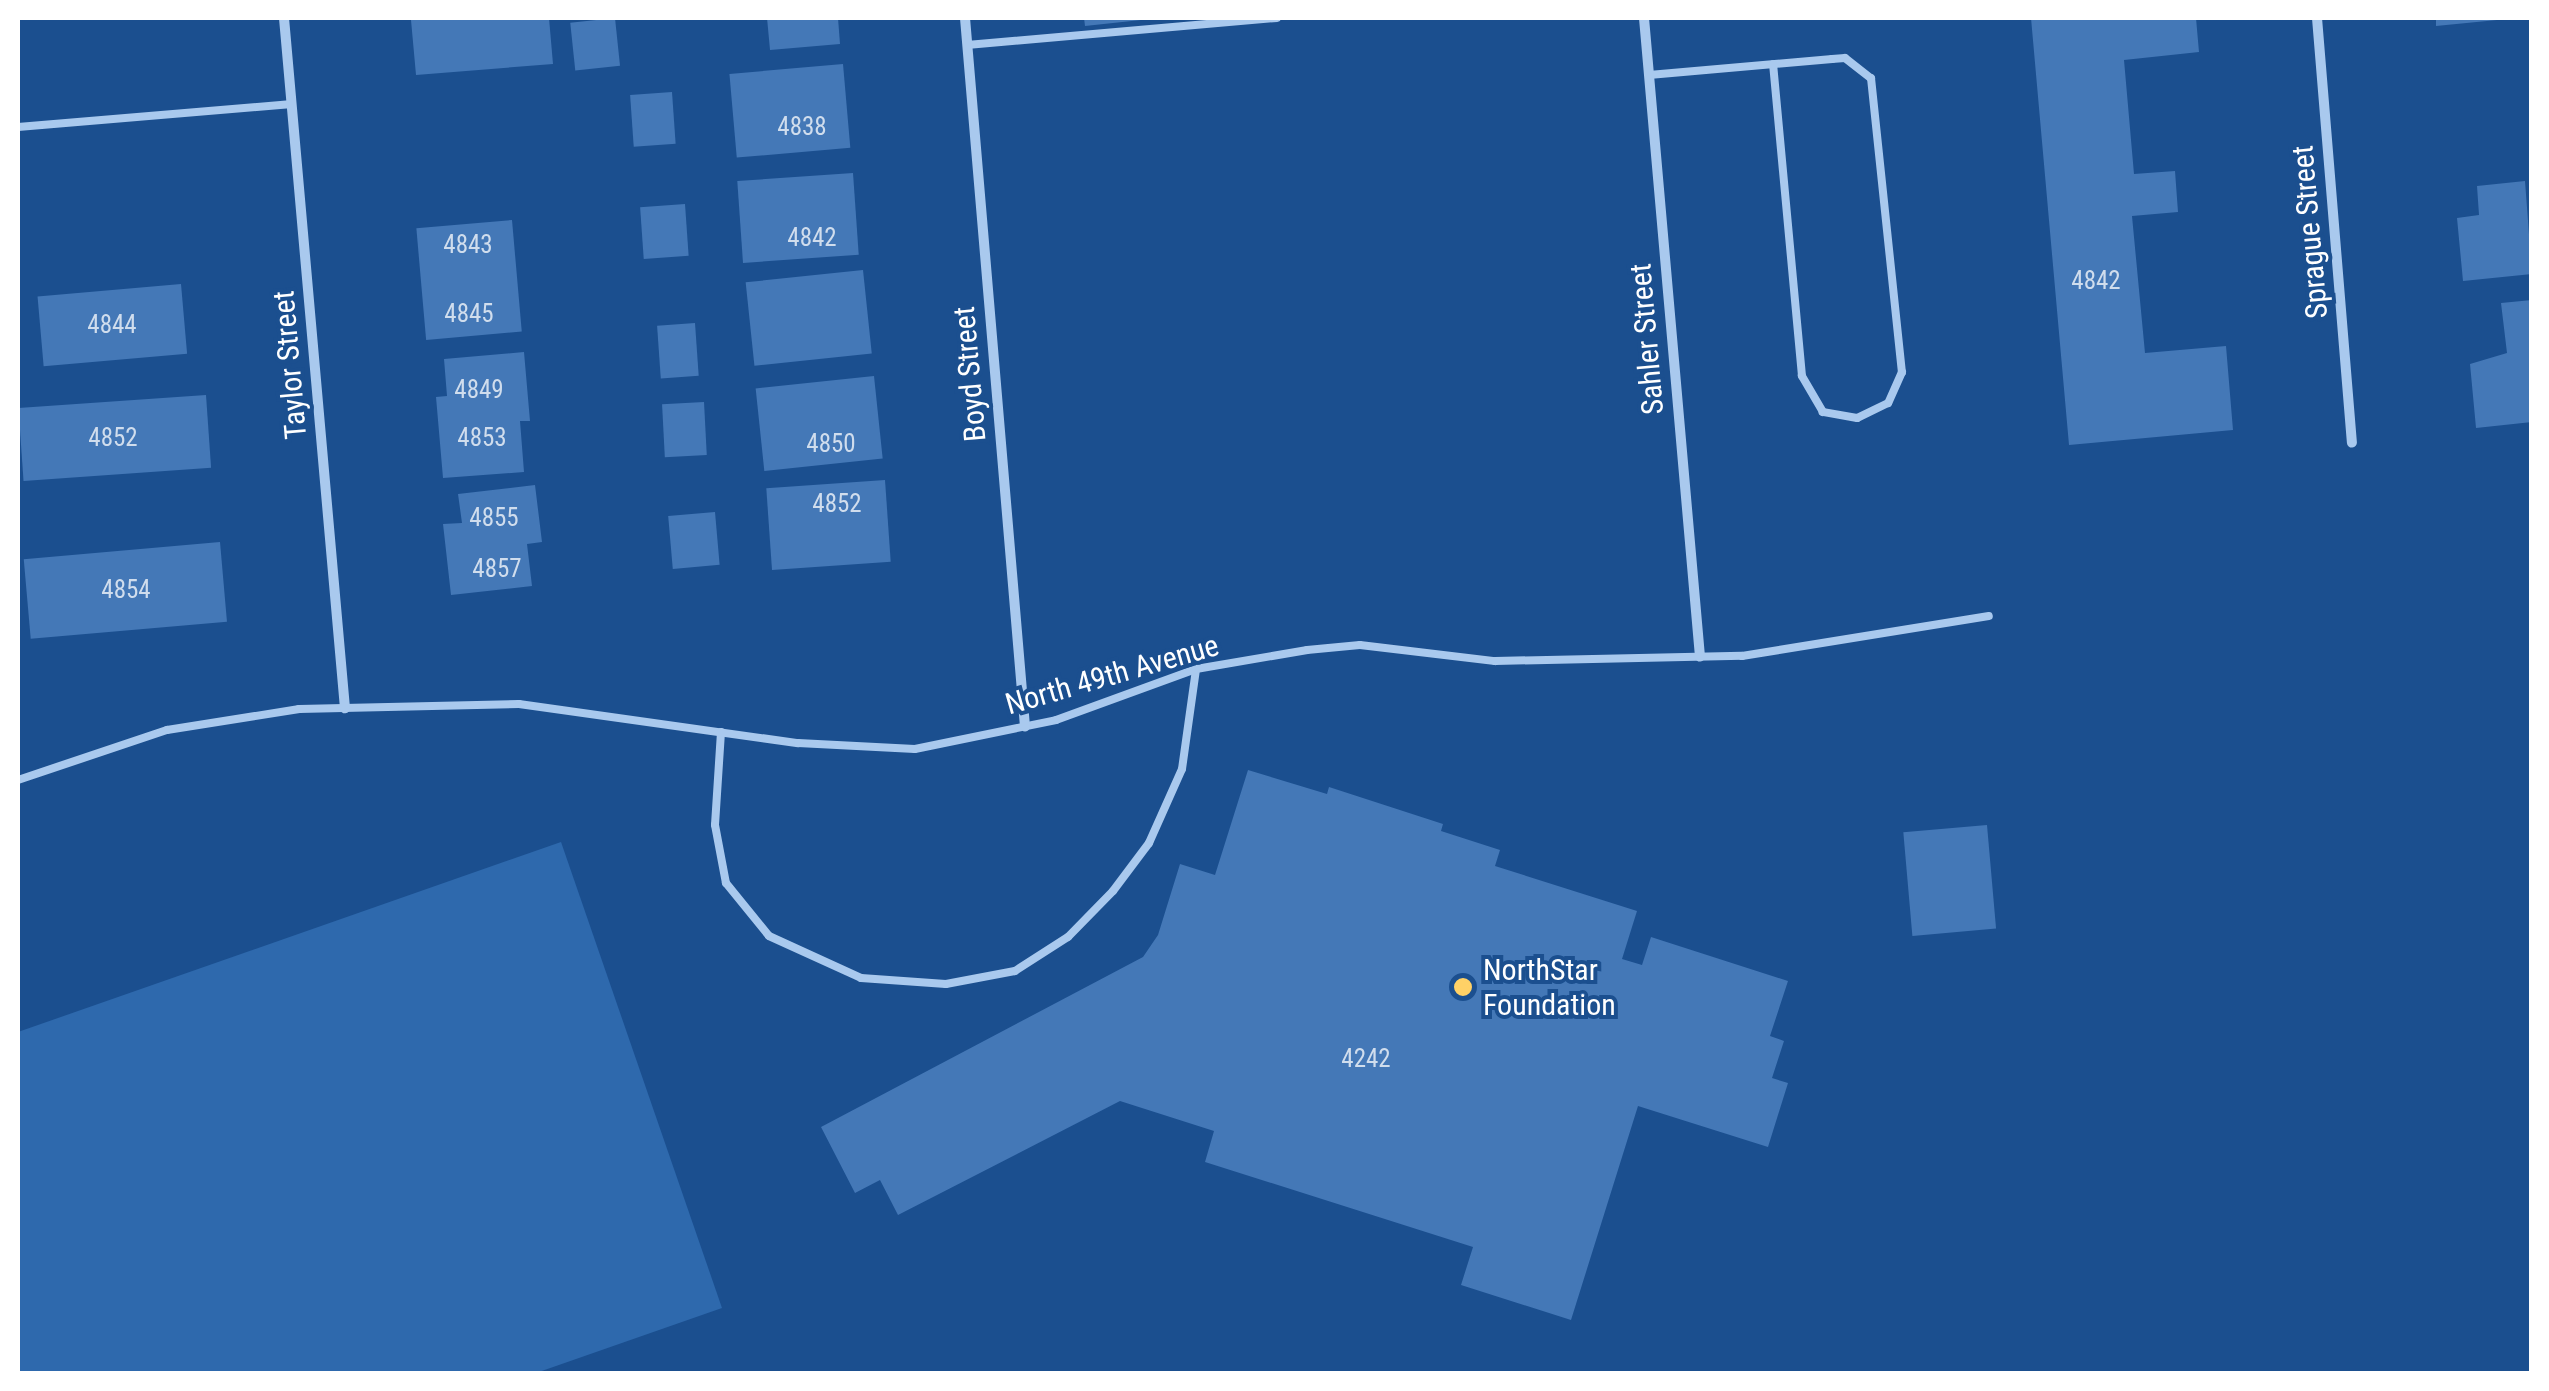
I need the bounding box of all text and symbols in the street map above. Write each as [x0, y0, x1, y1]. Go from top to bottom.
house number: 4838 [777, 112, 827, 142]
street label: Sprague Street [2284, 144, 2336, 320]
house number: 4842 [787, 223, 837, 253]
house number: 4843 [443, 230, 493, 260]
street label: Sahler Street [1622, 262, 1672, 416]
house number: 4842 [2071, 266, 2121, 296]
street label: Taylor Street [266, 289, 314, 441]
house number: 4845 [444, 299, 494, 329]
street label: Boyd Street [946, 305, 994, 443]
house number: 4844 [87, 310, 137, 340]
house number: 4849 [454, 375, 504, 405]
house number: 4852 [88, 423, 138, 453]
house number: 4853 [457, 423, 507, 453]
house number: 4850 [806, 429, 856, 459]
house number: 4852 [812, 489, 862, 519]
house number: 4855 [469, 503, 519, 533]
house number: 4857 [472, 554, 522, 584]
house number: 4854 [101, 575, 151, 605]
street label: North 49th Avenue [1001, 627, 1223, 723]
place label: NorthStar Foundation [1483, 952, 1616, 1022]
marker: NorthStar Foundation [1452, 976, 1474, 998]
house number: 4242 [1341, 1044, 1391, 1074]

